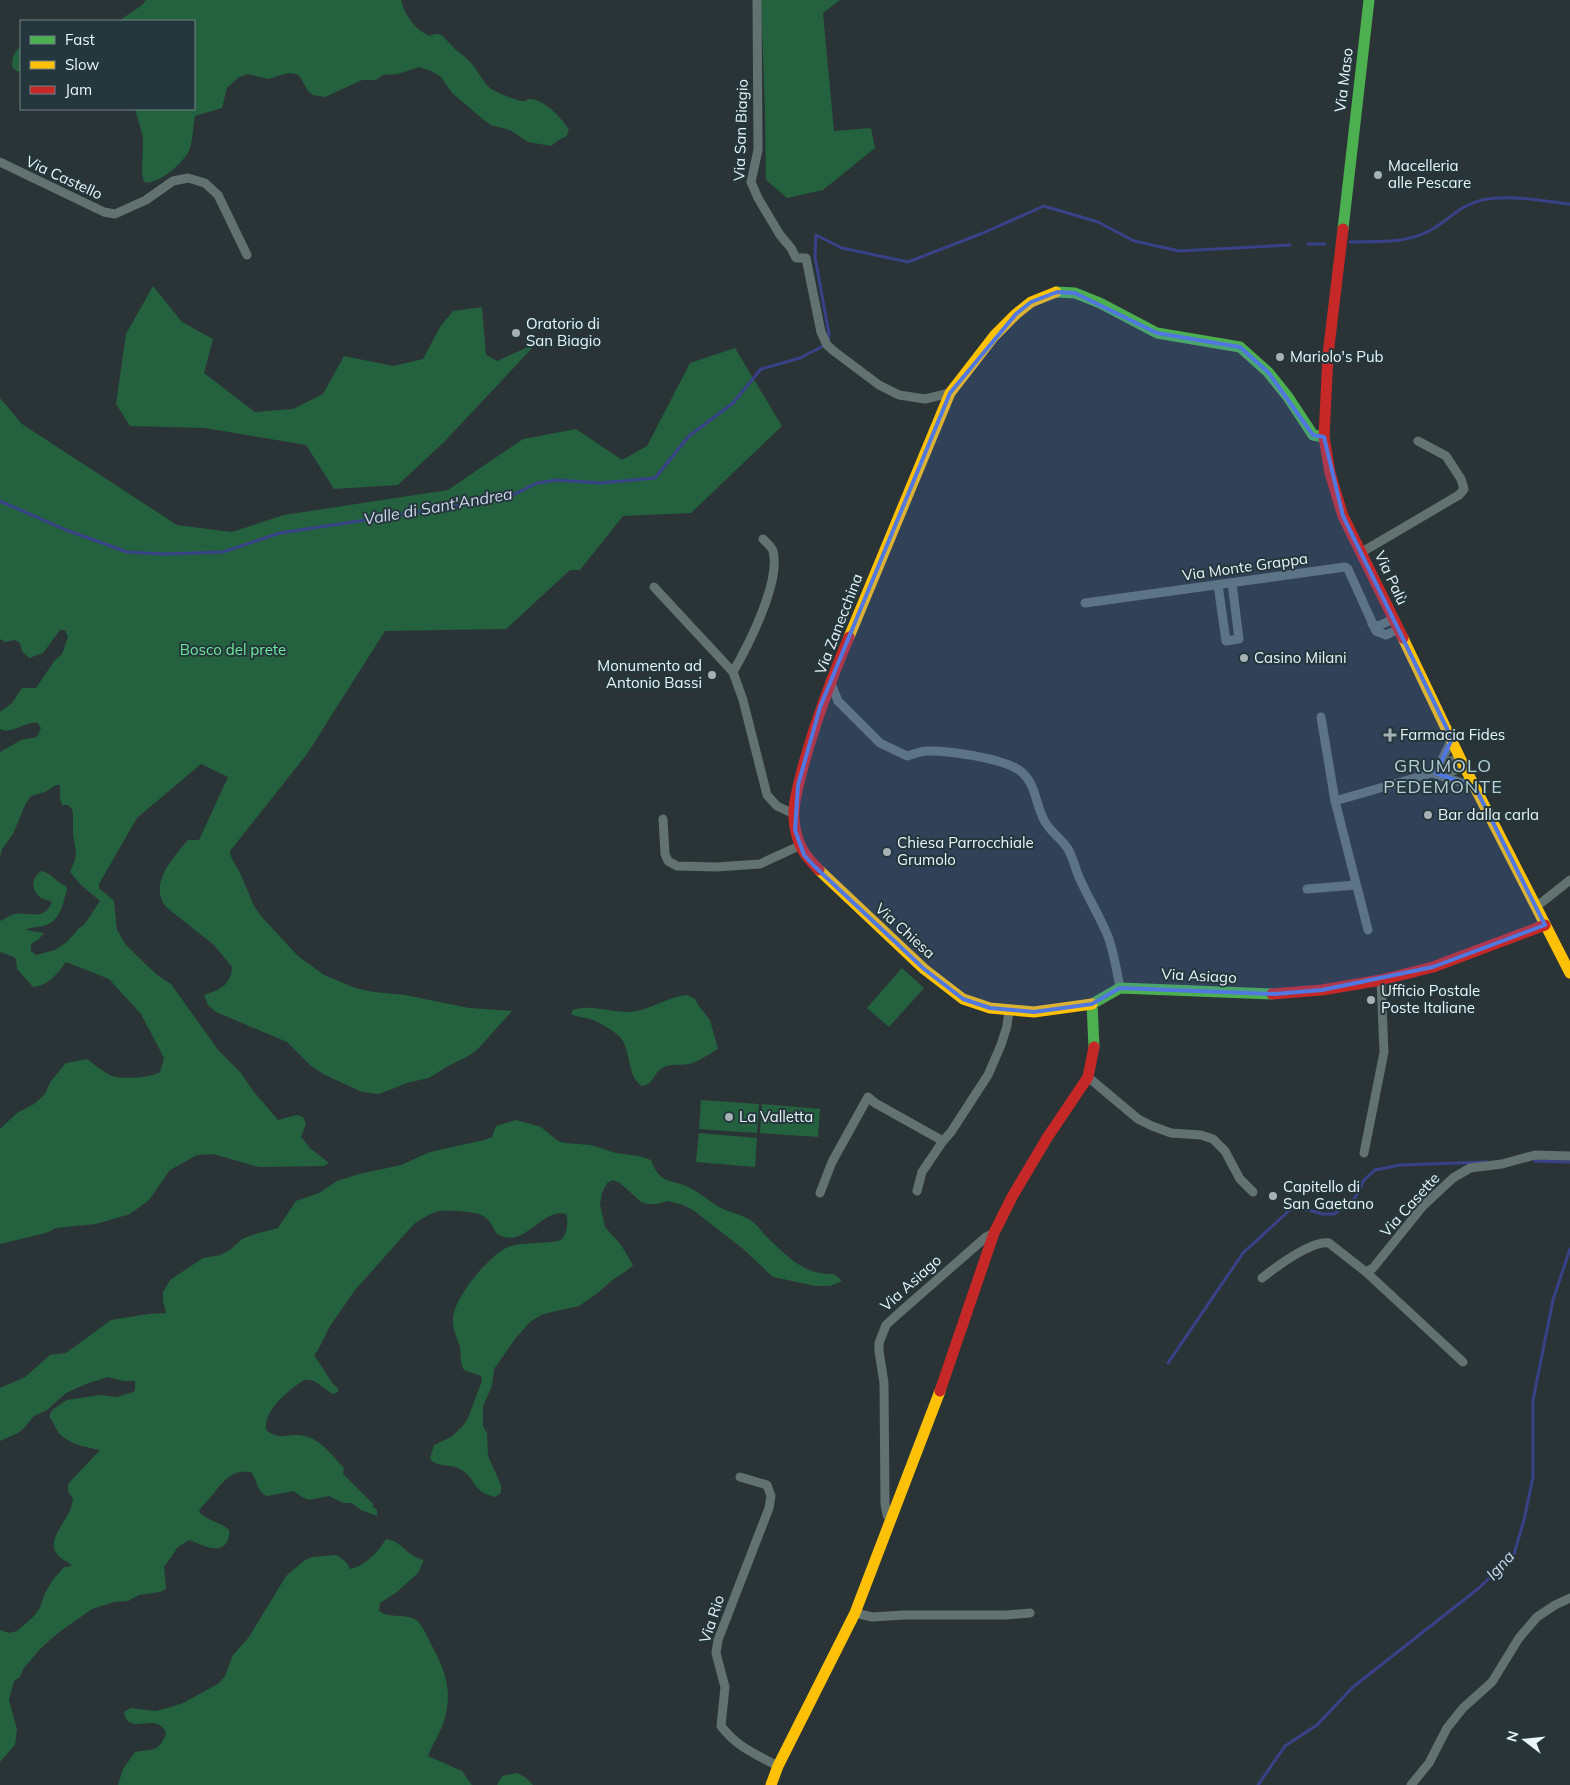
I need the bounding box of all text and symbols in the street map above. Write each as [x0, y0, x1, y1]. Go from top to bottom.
legend [20, 20, 195, 110]
text: Fast [65, 30, 95, 49]
street label: Via Maso [1330, 47, 1357, 113]
text: Slow [65, 55, 99, 74]
street label: Via San Biagio [729, 79, 752, 181]
text: Jam [65, 80, 92, 99]
street label: Via Castello [23, 152, 106, 204]
place label: Macelleria alle Pescare [1388, 156, 1471, 192]
marker: Macelleria alle Pescare [1372, 169, 1384, 181]
place label: Oratorio di San Biagio [526, 314, 601, 350]
marker: Oratorio di San Biagio [510, 327, 522, 339]
place label: Mariolo's Pub [1290, 347, 1384, 366]
marker: Mariolo's Pub [1274, 351, 1286, 363]
water label: Valle di Sant'Andrea [362, 483, 514, 529]
street label: Via Monte Grappa [1181, 548, 1309, 585]
street label: Via Palù [1371, 548, 1412, 608]
street label: Via Zanecchina [811, 571, 866, 677]
park label: Bosco del prete [180, 640, 286, 659]
place label: Casino Milani [1254, 648, 1347, 667]
marker: Casino Milani [1238, 652, 1250, 664]
place label: Monumento ad Antonio Bassi [597, 656, 702, 692]
marker: Monumento ad Antonio Bassi [706, 669, 718, 681]
place label: Farmacia Fides [1400, 725, 1505, 744]
marker: Farmacia Fides [1384, 729, 1396, 741]
district label: GRUMOLO PEDEMONTE [1383, 754, 1503, 798]
place label: Bar dalla carla [1438, 805, 1539, 824]
marker: Bar dalla carla [1422, 809, 1434, 821]
place label: Chiesa Parrocchiale Grumolo [897, 833, 1034, 869]
marker: Chiesa Parrocchiale Grumolo [881, 846, 893, 858]
street label: Via Chiesa [871, 899, 939, 963]
street label: Via Asiago [1161, 964, 1237, 987]
place label: Ufficio Postale Poste Italiane [1381, 981, 1480, 1017]
marker: Ufficio Postale Poste Italiane [1365, 994, 1377, 1006]
place label: La Valletta [739, 1107, 813, 1126]
marker: La Valletta [723, 1111, 735, 1123]
street label: Via Casette [1376, 1169, 1443, 1241]
place label: Capitello di San Gaetano [1283, 1177, 1374, 1213]
marker: Capitello di San Gaetano [1267, 1190, 1279, 1202]
street label: Via Asiago [876, 1250, 945, 1315]
water label: Igna [1482, 1546, 1519, 1584]
street label: Via Rio [695, 1592, 728, 1645]
north arrow [1500, 1715, 1550, 1765]
text: N [1502, 1729, 1523, 1744]

